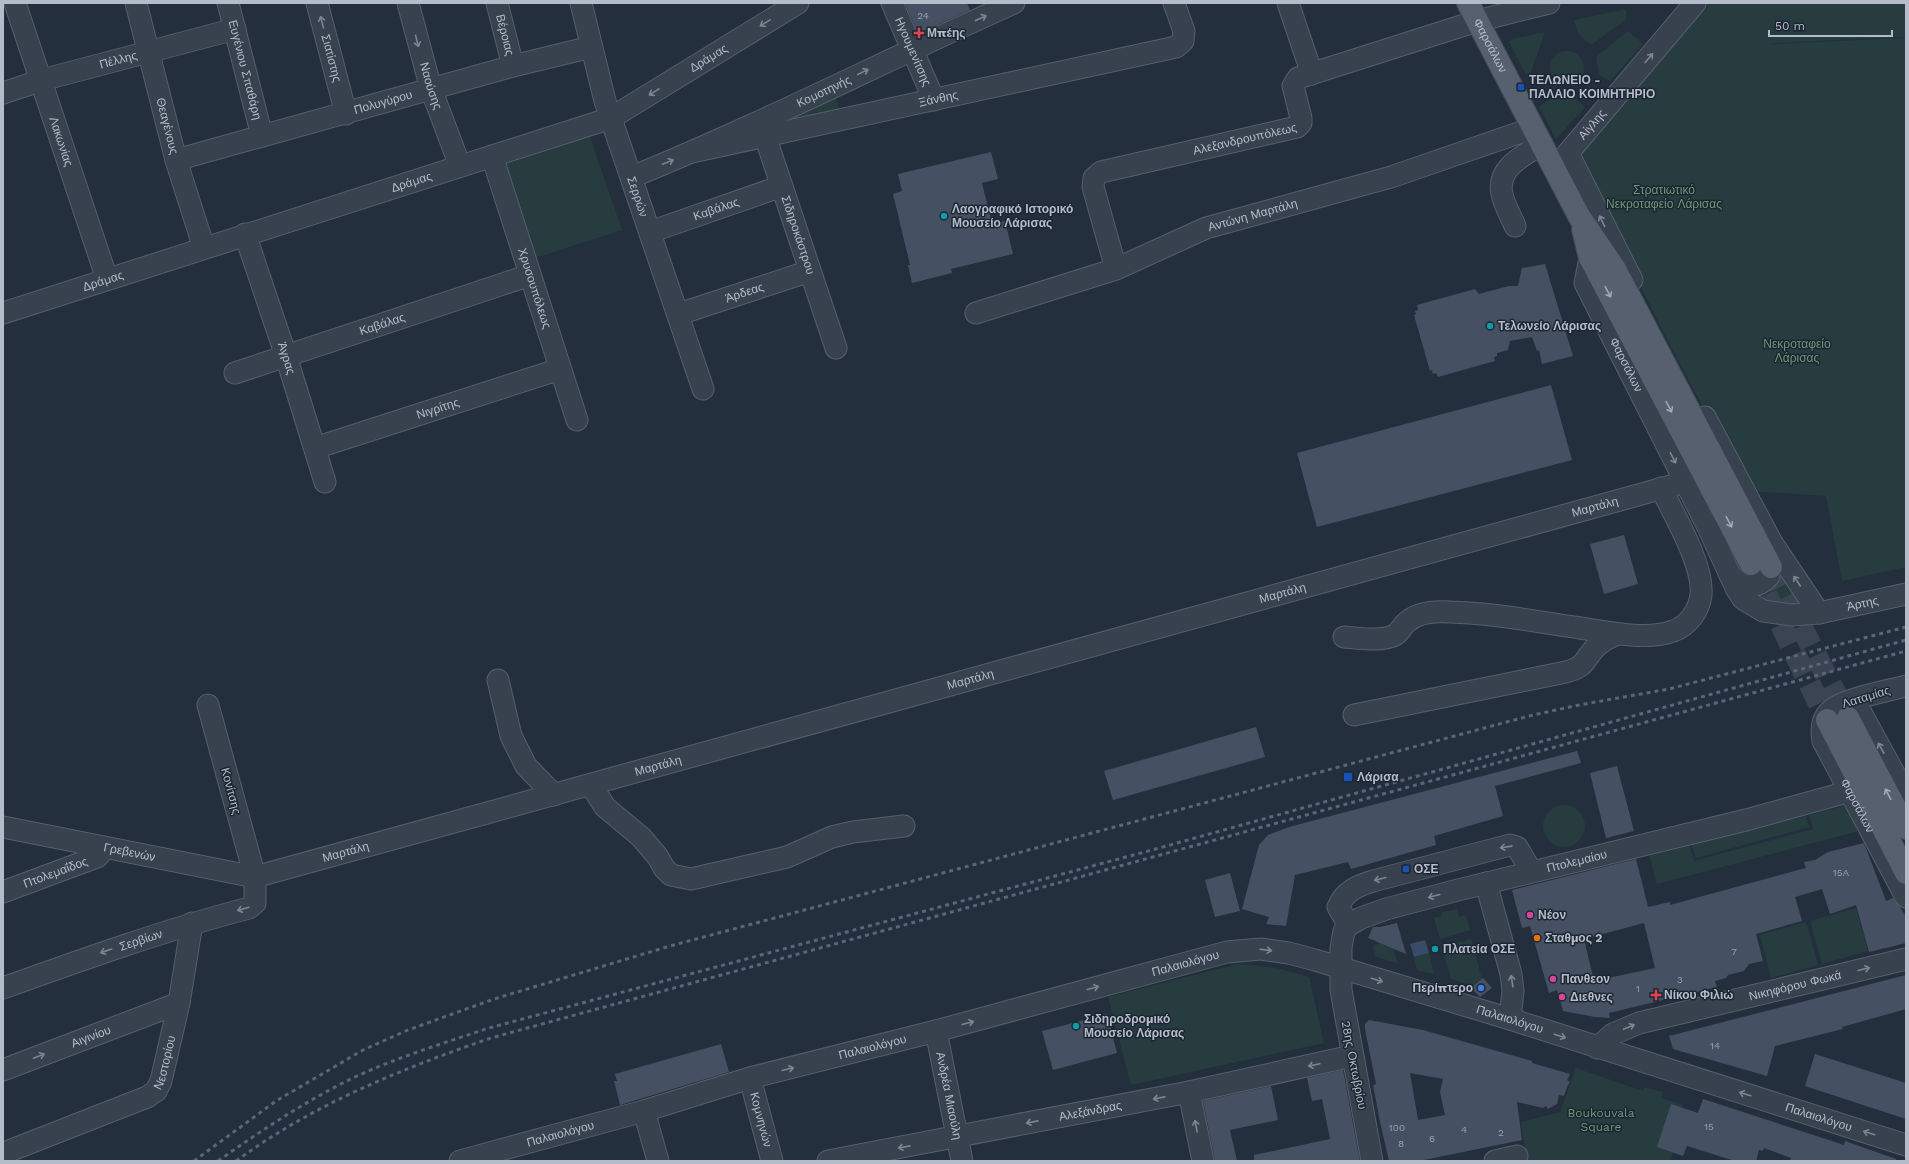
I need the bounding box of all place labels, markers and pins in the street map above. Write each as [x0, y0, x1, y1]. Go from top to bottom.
place label: Μπέης [927, 26, 965, 40]
marker: Μπέης [914, 28, 924, 38]
place label: ΤΕΛΩΝΕΙΟ - ΠΑΛΑΙΟ ΚΟΙΜΗΤΗΡΙΟ [1529, 73, 1655, 101]
marker: ΤΕΛΩΝΕΙΟ - ΠΑΛΑΙΟ ΚΟΙΜΗΤΗΡΙΟ [1516, 82, 1526, 92]
place label: Λαογραφικό Ιστορικό Μουσείο Λάρισας [952, 202, 1073, 230]
marker: Λαογραφικό Ιστορικό Μουσείο Λάρισας [939, 211, 949, 221]
place label: Τελωνείο Λάρισας [1498, 319, 1601, 333]
marker: Τελωνείο Λάρισας [1485, 321, 1495, 331]
place label: Λάρισα [1357, 770, 1399, 784]
marker: Λάρισα [1342, 771, 1354, 783]
place label: ΟΣΕ [1414, 862, 1439, 876]
marker: ΟΣΕ [1401, 864, 1411, 874]
place label: Νέον [1538, 908, 1566, 922]
marker: Νέον [1525, 910, 1535, 920]
place label: Σταθμος 2 [1545, 931, 1603, 945]
marker: Σταθμος 2 [1532, 933, 1542, 943]
place label: Πλατεία ΟΣΕ [1443, 942, 1515, 956]
marker: Πλατεία ΟΣΕ [1430, 944, 1440, 954]
place label: Πανθεον [1561, 972, 1610, 986]
marker: Πανθεον [1548, 974, 1558, 984]
place label: Περίπτερο [1413, 981, 1473, 995]
marker: Περίπτερο [1476, 983, 1486, 993]
place label: Νίκου Φιλιώ [1664, 988, 1733, 1002]
place label: Διεθνες [1570, 990, 1613, 1004]
marker: Νίκου Φιλιώ [1651, 990, 1661, 1000]
marker: Διεθνες [1557, 992, 1567, 1002]
place label: Σιδηροδρομικό Μουσείο Λάρισας [1084, 1012, 1184, 1040]
marker: Σιδηροδρομικό Μουσείο Λάρισας [1071, 1021, 1081, 1031]

